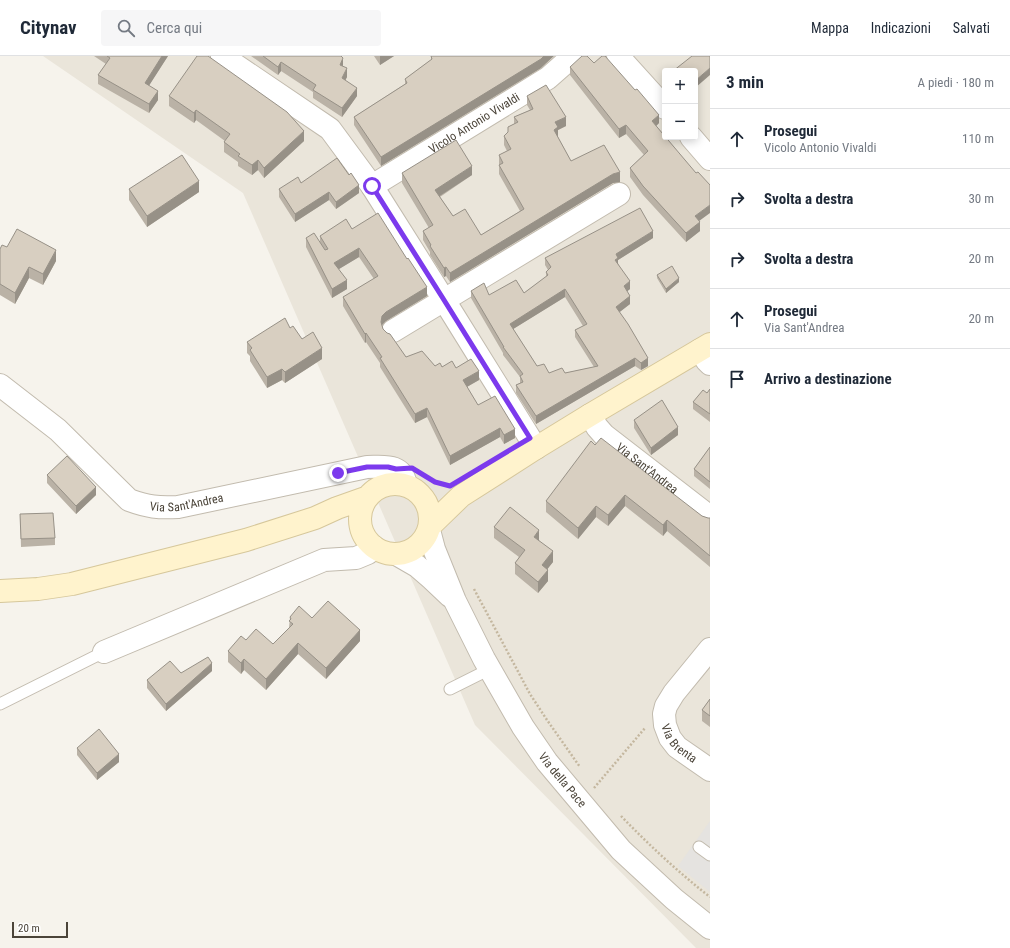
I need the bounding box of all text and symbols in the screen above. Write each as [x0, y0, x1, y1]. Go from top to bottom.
search box [101, 10, 381, 46]
text: Citynav [20, 16, 77, 39]
icon: search [115, 17, 137, 39]
text: Cerca qui [147, 19, 202, 37]
text: Mappa [811, 20, 849, 36]
text: Indicazioni [871, 20, 931, 36]
text: Salvati [953, 20, 990, 36]
map controls [662, 68, 698, 140]
button: + [662, 68, 698, 104]
text: 3 min [726, 72, 764, 92]
text: A piedi · 180 m [917, 75, 994, 90]
street label: Vicolo Antonio Vivaldi [426, 90, 522, 156]
button: − [662, 104, 698, 140]
text: Prosegui [764, 122, 817, 140]
icon: ahead [726, 128, 748, 150]
text: 110 m [962, 131, 994, 146]
text: Vicolo Antonio Vivaldi [764, 140, 877, 155]
route start [363, 177, 381, 195]
icon: right [726, 188, 748, 210]
text: Svolta a destra [764, 190, 853, 208]
text: 30 m [968, 191, 994, 206]
icon: right [726, 248, 748, 270]
text: Svolta a destra [764, 250, 853, 268]
text: 20 m [968, 251, 994, 266]
text: Prosegui [764, 302, 817, 320]
icon: ahead [726, 308, 748, 330]
text: 20 m [968, 311, 994, 326]
text: Via Sant'Andrea [764, 320, 845, 335]
icon: arrive [726, 368, 748, 390]
text: Arrivo a destinazione [764, 370, 892, 388]
street label: Via Sant'Andrea [613, 440, 681, 497]
route end [329, 464, 347, 482]
street label: Via Sant'Andrea [149, 491, 225, 514]
street label: Via Brenta [658, 722, 700, 766]
street label: Via della Pace [536, 750, 589, 811]
scale bar [12, 920, 68, 939]
text: 20 m [18, 922, 40, 935]

